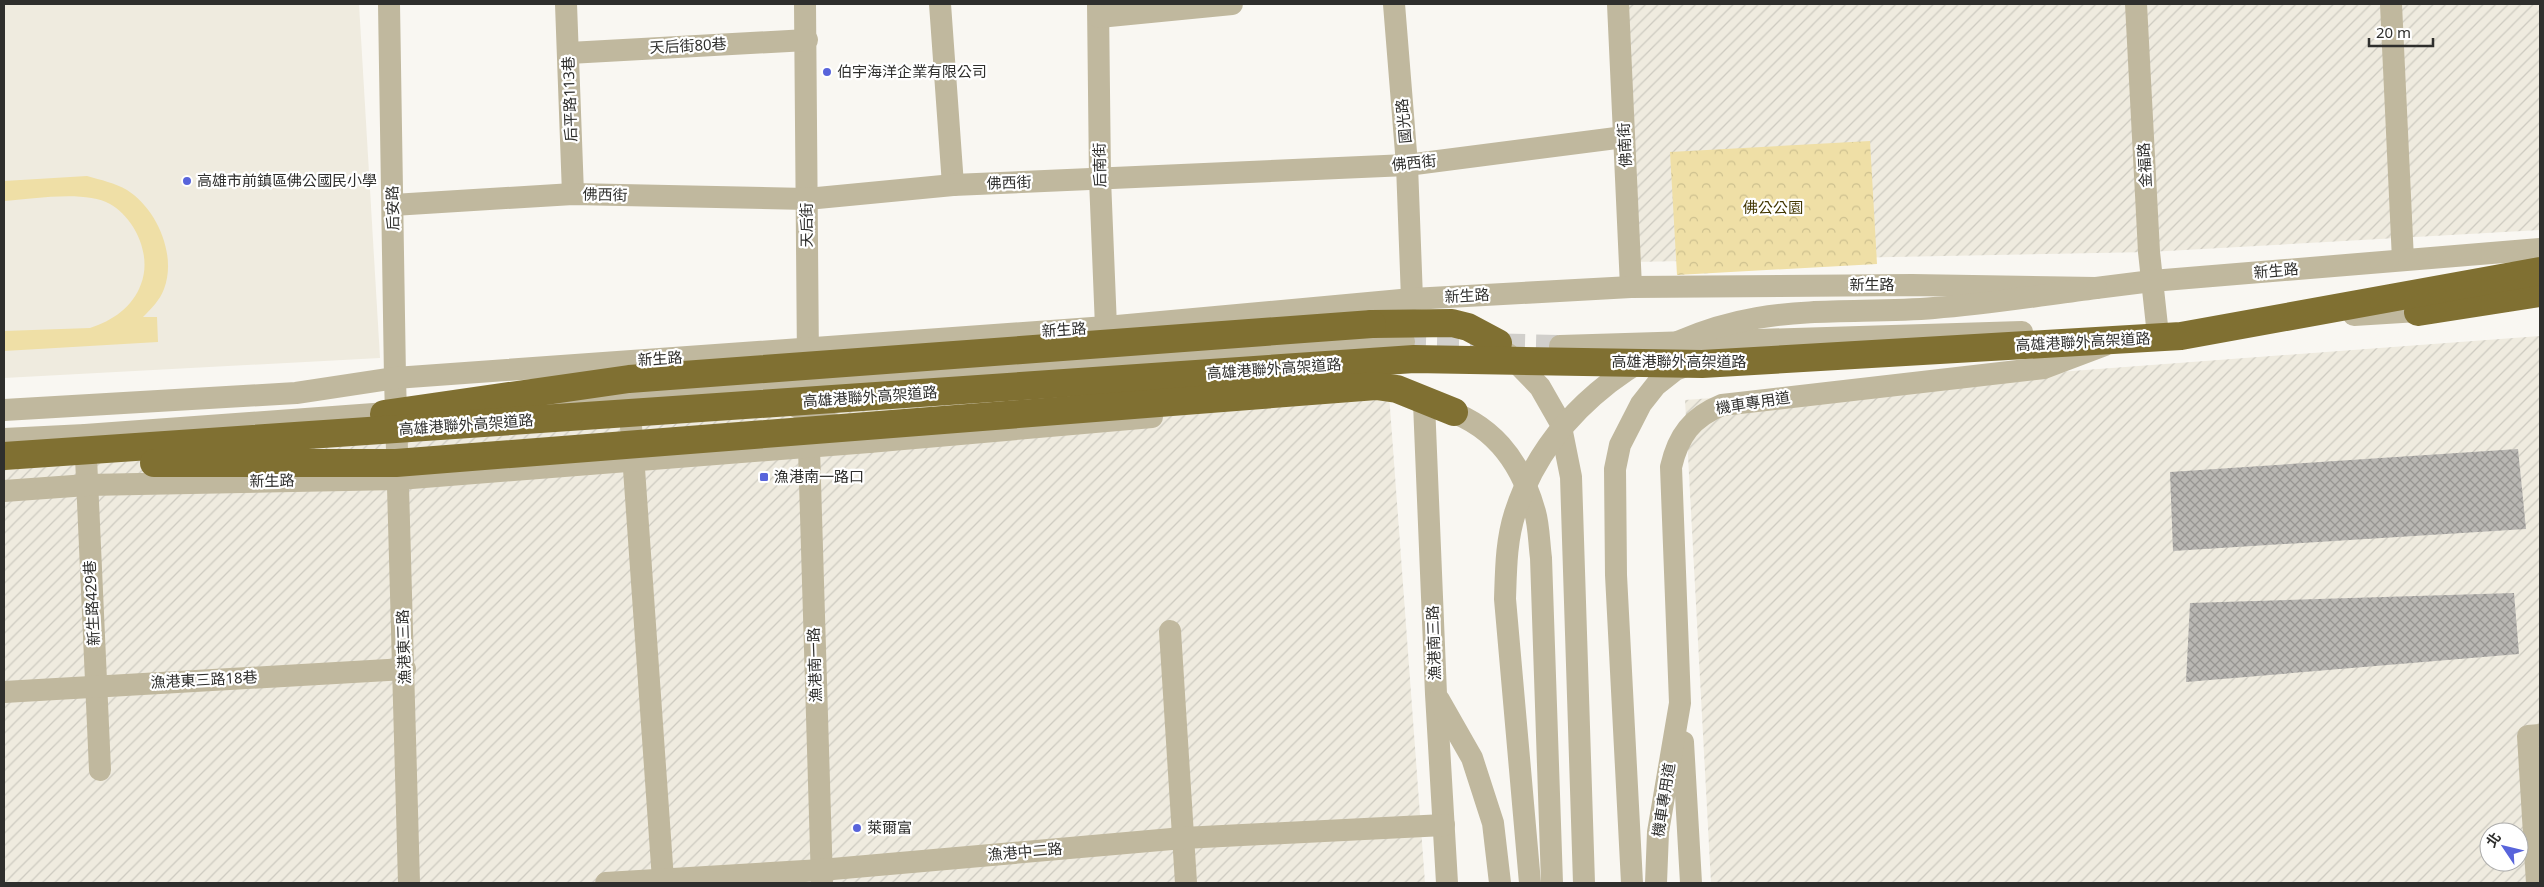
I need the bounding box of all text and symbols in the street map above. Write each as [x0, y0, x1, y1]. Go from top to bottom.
scale bar [2369, 15, 2433, 47]
text: 20 m [2376, 22, 2411, 42]
street label: 天后街80巷 [649, 33, 727, 57]
street label: 后平路113巷 [558, 56, 580, 142]
place label: 伯宇海洋企業有限公司 [837, 61, 987, 81]
marker: 伯宇海洋企業有限公司 [821, 66, 833, 78]
street label: 國光路 [1391, 98, 1415, 144]
street label: 佛南街 [1613, 122, 1635, 168]
street label: 后南街 [1089, 142, 1109, 188]
street label: 金福路 [2133, 142, 2155, 188]
street label: 佛西街 [1390, 150, 1437, 174]
place label: 高雄市前鎮區佛公國民小學 [197, 170, 377, 190]
street label: 佛西街 [986, 171, 1032, 193]
marker: 高雄市前鎮區佛公國民小學 [181, 175, 193, 187]
street label: 佛西街 [582, 184, 628, 204]
street label: 后安路 [382, 185, 402, 231]
park label: 佛公公園 [1743, 197, 1803, 217]
street label: 天后街 [796, 202, 816, 248]
street label: 新生路 [2253, 258, 2299, 282]
street label: 新生路 [1849, 274, 1895, 294]
street label: 新生路 [1444, 284, 1490, 306]
street label: 新生路 [1041, 317, 1087, 341]
street label: 高雄港聯外高架道路 [2015, 327, 2151, 355]
street label: 新生路 [637, 346, 683, 370]
street label: 高雄港聯外高架道路 [1611, 351, 1747, 371]
street label: 高雄港聯外高架道路 [1206, 353, 1342, 383]
street label: 高雄港聯外高架道路 [802, 381, 938, 411]
street label: 機車專用道 [1714, 386, 1791, 418]
street label: 高雄港聯外高架道路 [398, 409, 534, 439]
place label: 漁港南一路口 [774, 466, 864, 486]
street label: 新生路 [249, 470, 295, 490]
marker: 漁港南一路口 [758, 471, 770, 483]
street label: 新生路429巷 [79, 560, 103, 646]
street label: 漁港南三路 [1422, 605, 1444, 681]
street label: 漁港東三路 [392, 609, 414, 685]
street label: 漁港南一路 [803, 627, 825, 703]
street label: 漁港東三路18巷 [150, 666, 258, 692]
street label: 機車專用道 [1647, 761, 1679, 838]
place label: 萊爾富 [867, 817, 912, 837]
marker: 萊爾富 [851, 822, 863, 834]
north arrow [2479, 822, 2529, 872]
text: 北 [2481, 828, 2505, 850]
street label: 漁港中二路 [987, 838, 1063, 864]

